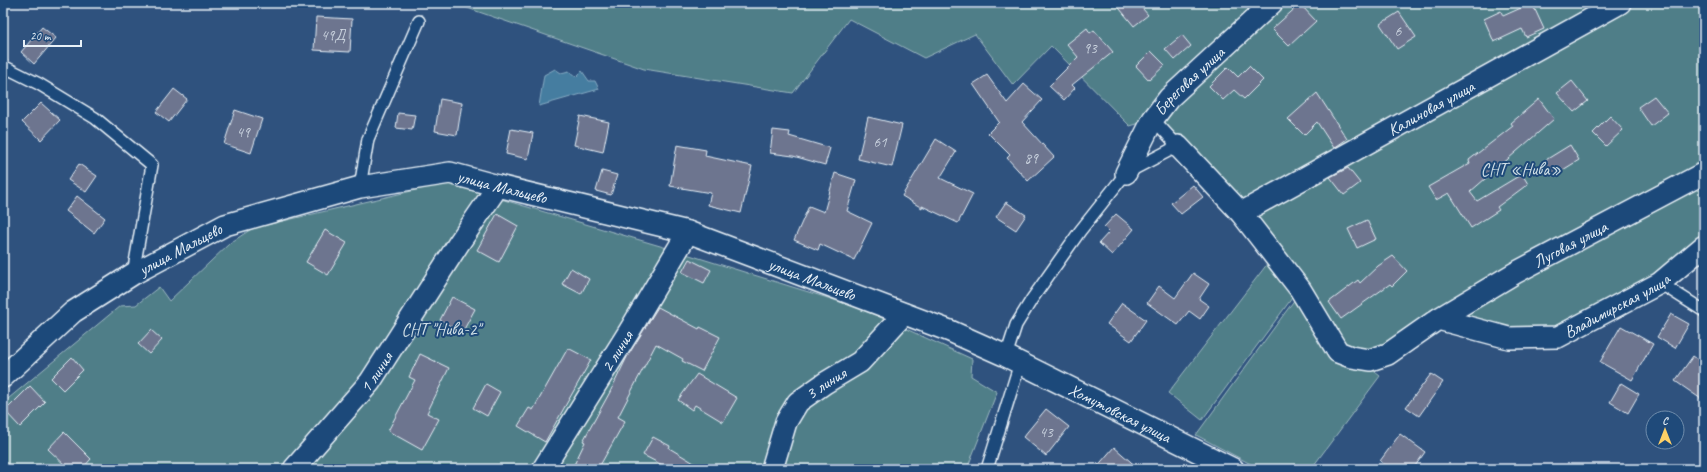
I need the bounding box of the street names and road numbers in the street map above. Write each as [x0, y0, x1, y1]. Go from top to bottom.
street label: Береговая улица [1149, 41, 1230, 119]
street label: Калиновая улица [1384, 75, 1479, 140]
street label: улица Мальцево [454, 165, 550, 208]
street label: Луговая улица [1529, 215, 1612, 272]
street label: улица Мальцево [134, 218, 226, 280]
street label: улица Мальцево [765, 253, 859, 305]
street label: Владимирская улица [1560, 268, 1675, 343]
street label: 2 линия [596, 326, 638, 376]
street label: 1 линия [355, 347, 398, 397]
street label: 3 линия [801, 362, 851, 404]
street label: Хомутовская улица [1065, 378, 1176, 448]

